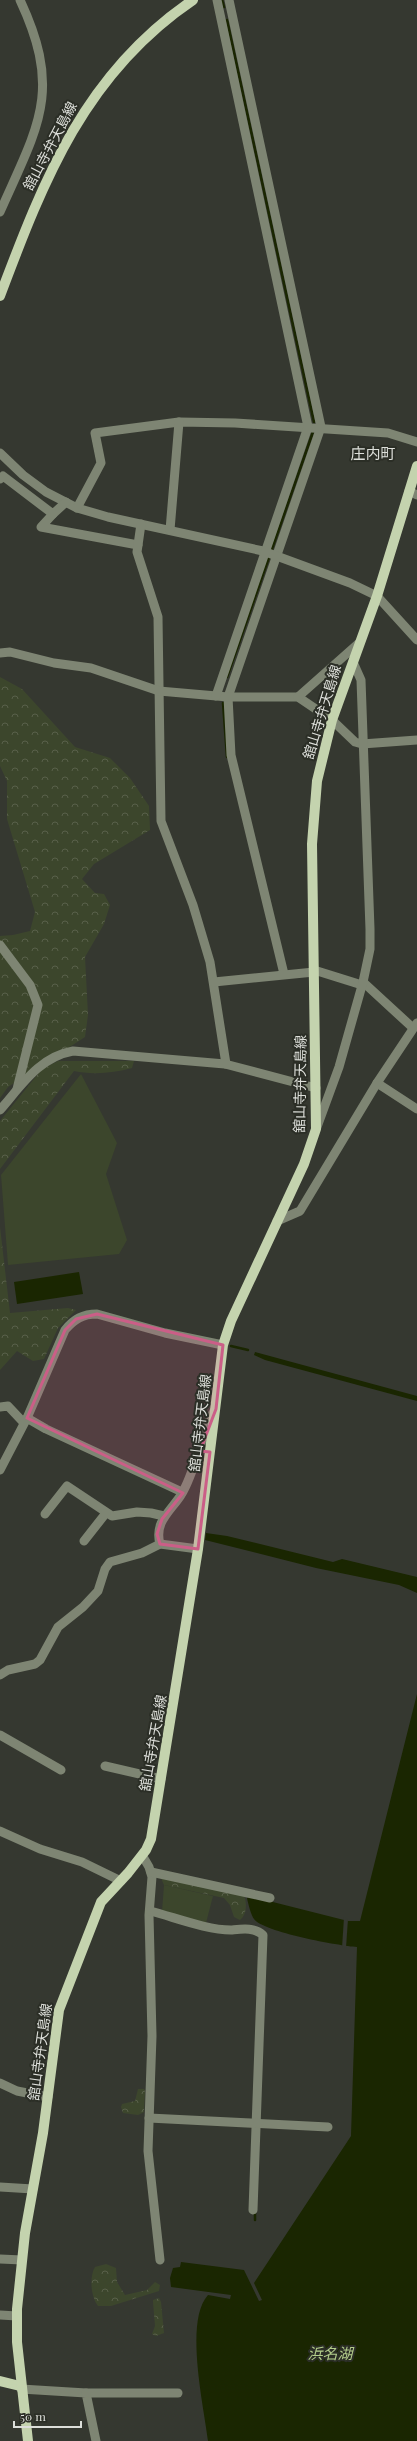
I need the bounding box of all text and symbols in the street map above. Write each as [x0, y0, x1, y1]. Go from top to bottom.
street label: 舘山寺弁天島線 [18, 98, 81, 193]
district label: 庄内町 [350, 443, 396, 463]
street label: 舘山寺弁天島線 [298, 662, 345, 761]
street label: 舘山寺弁天島線 [289, 1035, 310, 1133]
street label: 舘山寺弁天島線 [184, 1373, 215, 1473]
street label: 舘山寺弁天島線 [135, 1693, 170, 1793]
street label: 舘山寺弁天島線 [23, 2002, 56, 2102]
water label: 浜名湖 [307, 2343, 354, 2363]
scale bar [14, 2403, 81, 2429]
text: 50 m [20, 2408, 46, 2424]

